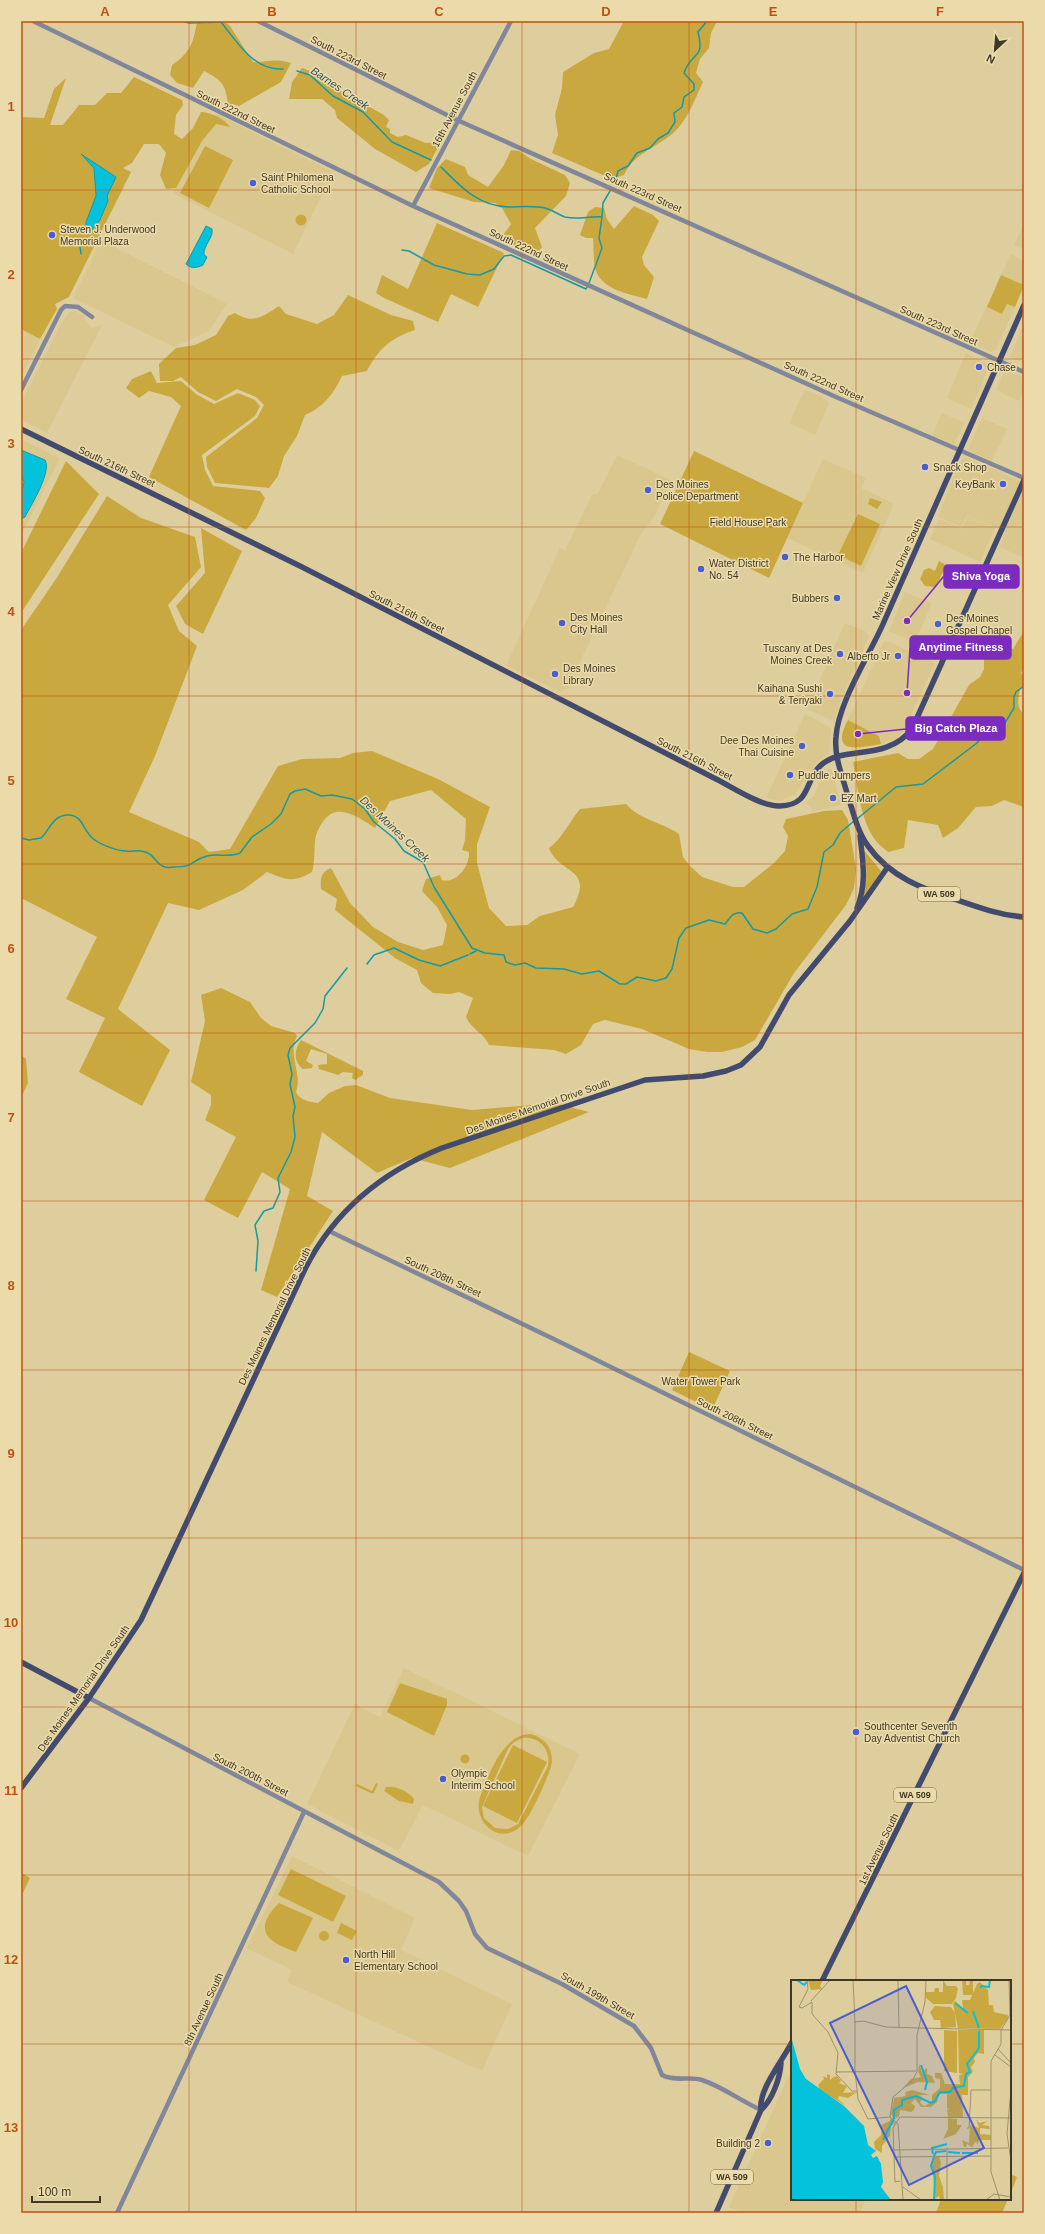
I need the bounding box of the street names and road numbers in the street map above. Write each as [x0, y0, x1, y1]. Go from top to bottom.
street label: South 223rd Street [309, 33, 389, 82]
street label: 16th Avenue South [430, 69, 479, 149]
street label: South 222nd Street [195, 88, 277, 135]
street label: South 223rd Street [602, 170, 684, 215]
street label: South 222nd Street [487, 226, 570, 273]
street label: South 223rd Street [898, 303, 980, 348]
street label: South 222nd Street [782, 359, 866, 404]
street label: South 216th Street [77, 444, 157, 489]
street label: Marine View Drive South [870, 517, 925, 622]
street label: South 216th Street [367, 588, 447, 635]
street label: South 216th Street [655, 735, 735, 782]
road number: WA 509 [918, 887, 960, 901]
street label: Des Moines Memorial Drive South [465, 1077, 612, 1136]
street label: Des Moines Memorial Drive South [236, 1246, 313, 1387]
street label: South 208th Street [403, 1254, 483, 1299]
street label: South 208th Street [695, 1395, 775, 1442]
street label: Des Moines Memorial Drive South [35, 1623, 131, 1754]
street label: South 200th Street [211, 1751, 291, 1798]
road number: WA 509 [894, 1788, 936, 1802]
street label: 1st Avenue South [856, 1812, 901, 1887]
street label: South 199th Street [559, 1970, 637, 2021]
street label: 8th Avenue South [182, 1971, 225, 2047]
road number: WA 509 [711, 2170, 753, 2184]

